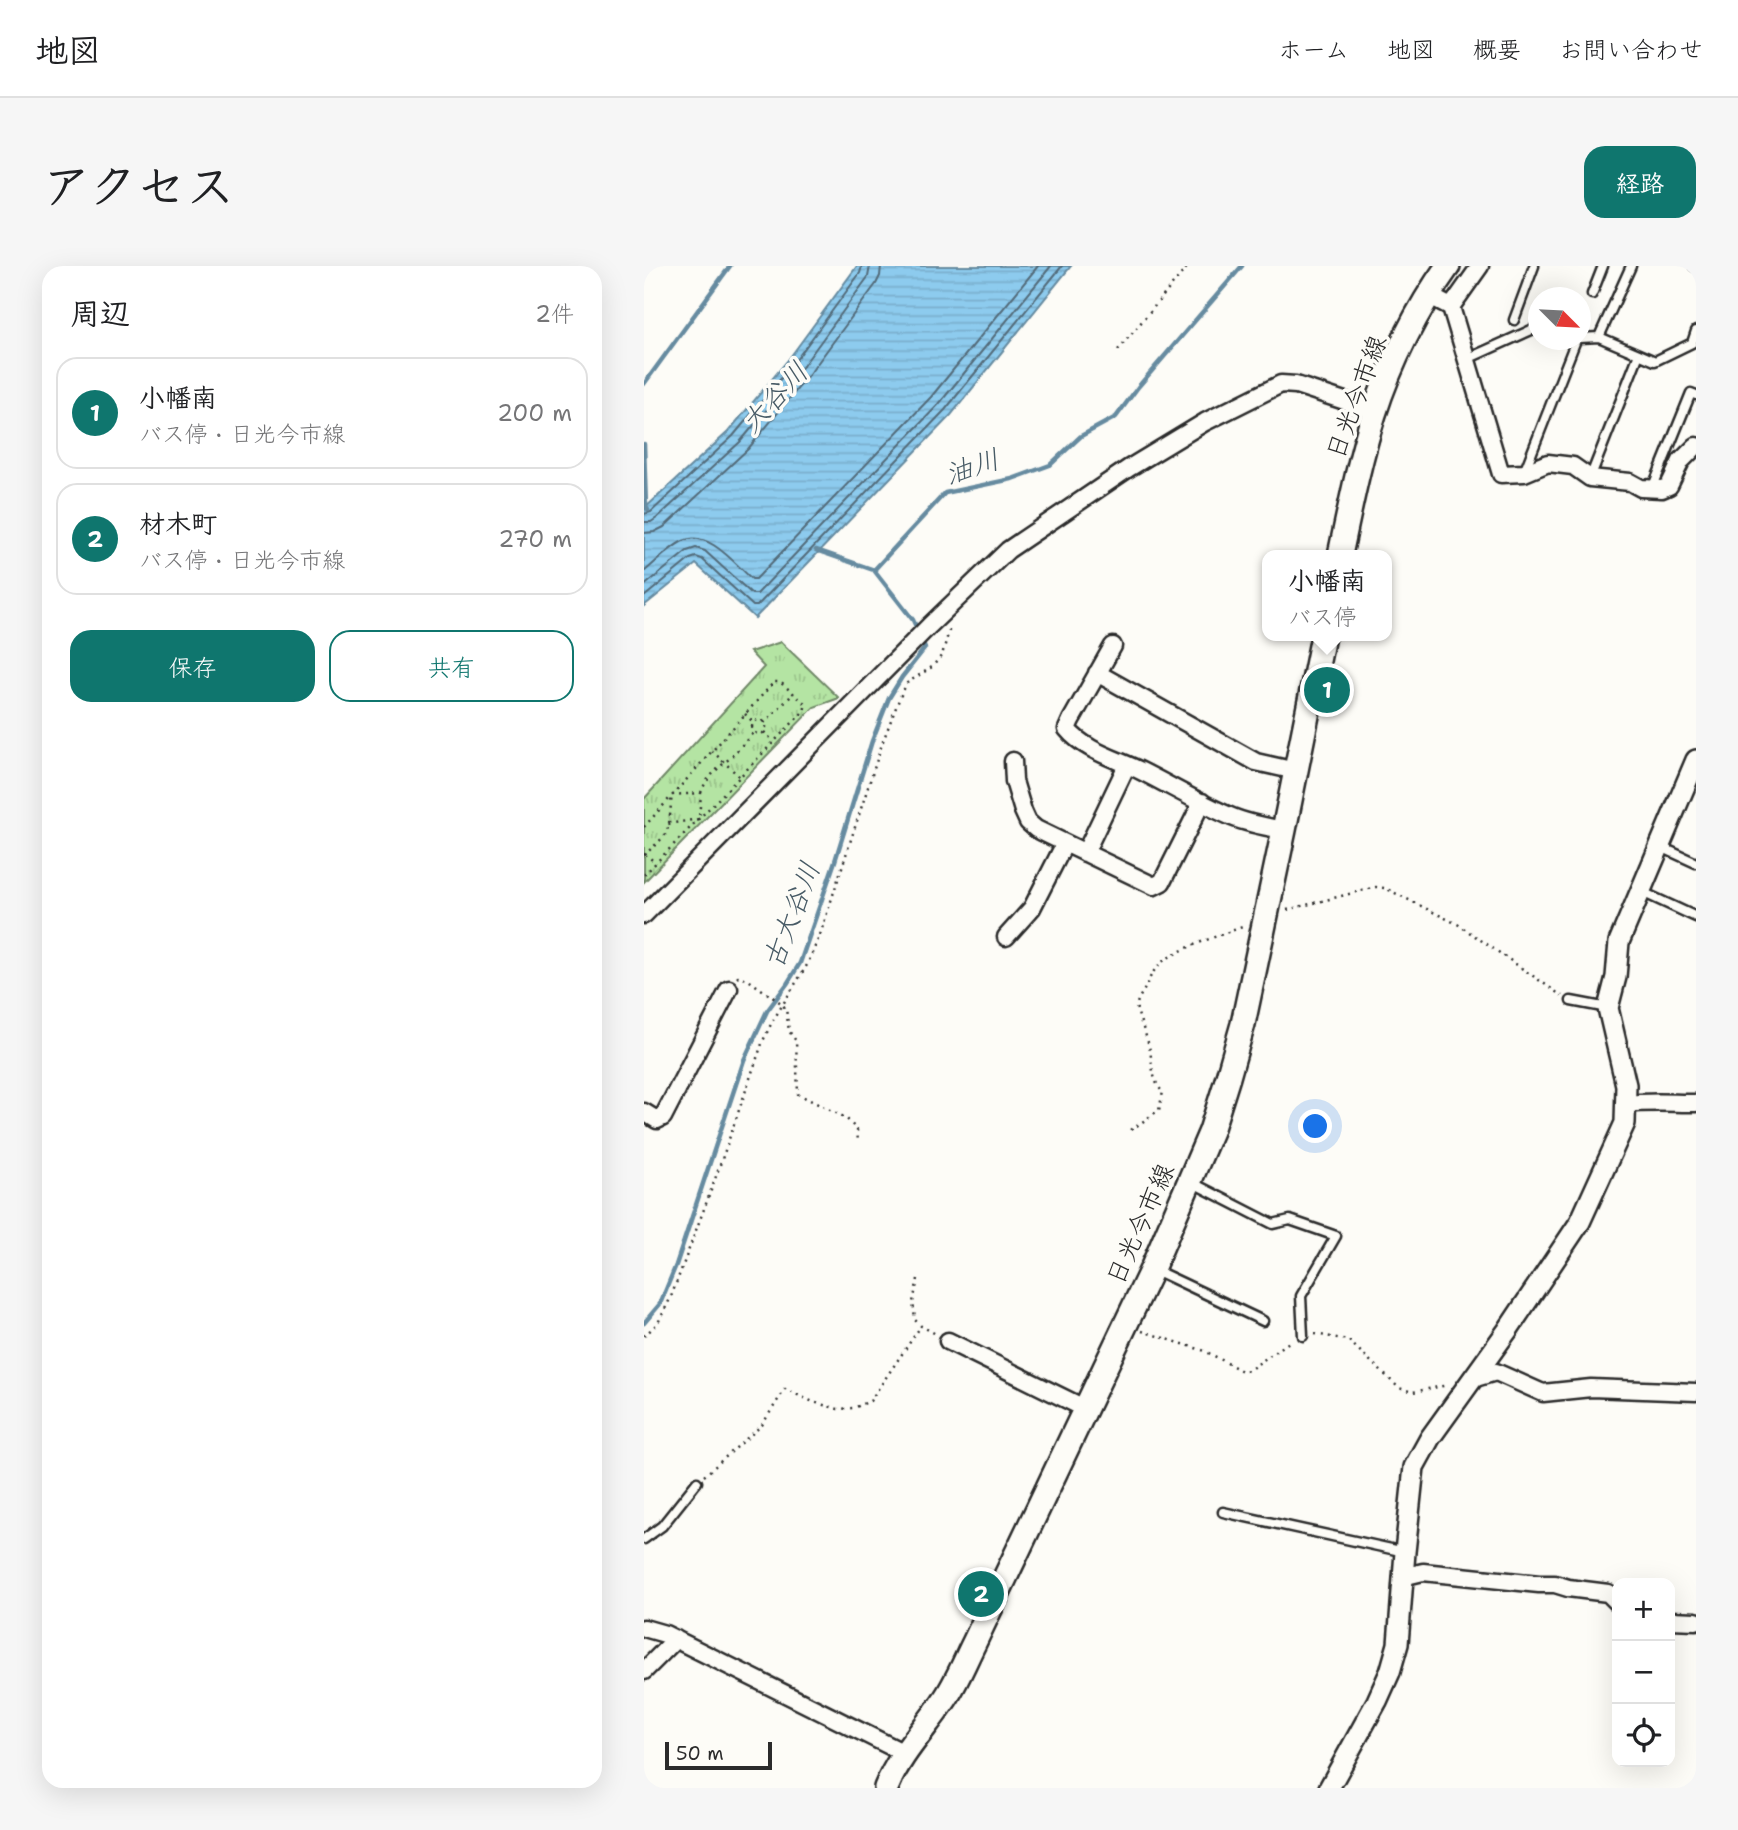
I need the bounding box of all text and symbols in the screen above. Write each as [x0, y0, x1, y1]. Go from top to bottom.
text: 地図 [35, 28, 101, 73]
text: ホーム [1278, 34, 1349, 66]
text: 地図 [1387, 34, 1435, 66]
text: 概要 [1473, 34, 1521, 66]
text: お問い合わせ [1559, 34, 1703, 66]
button: 経路 [1584, 146, 1696, 218]
text: アクセス [42, 153, 235, 219]
north arrow [1528, 287, 1591, 350]
text: 周辺 [70, 293, 130, 334]
text: 2件 [535, 299, 574, 329]
street label: 日光今市線 [1317, 330, 1394, 464]
water label: 大谷川 [731, 353, 817, 441]
text: 小幡南 [139, 380, 217, 415]
text: 1 [90, 398, 100, 428]
text: 200 m [497, 398, 572, 428]
text: バス停 · 日光今市線 [139, 419, 345, 449]
water label: 油川 [939, 439, 1005, 493]
text: 材木町 [139, 506, 217, 541]
text: 2 [87, 524, 103, 554]
text: 270 m [498, 524, 572, 554]
text: バス停 · 日光今市線 [139, 545, 345, 575]
popup [1262, 550, 1392, 641]
text: 小幡南 [1288, 563, 1366, 598]
text: バス停 [1288, 602, 1357, 632]
button: 保存 [70, 630, 315, 702]
button: 共有 [329, 630, 574, 702]
pin: 1 [1304, 664, 1350, 716]
water label: 古大谷川 [753, 856, 829, 974]
your location [1298, 1109, 1332, 1143]
street label: 日光今市線 [1097, 1157, 1182, 1290]
pin: 2 [958, 1568, 1004, 1620]
map controls [1612, 1578, 1675, 1767]
button: + [1612, 1578, 1675, 1641]
button: − [1612, 1641, 1675, 1704]
button: locate [1612, 1704, 1675, 1767]
scale bar [665, 1739, 772, 1771]
text: 50 m [676, 1741, 724, 1766]

